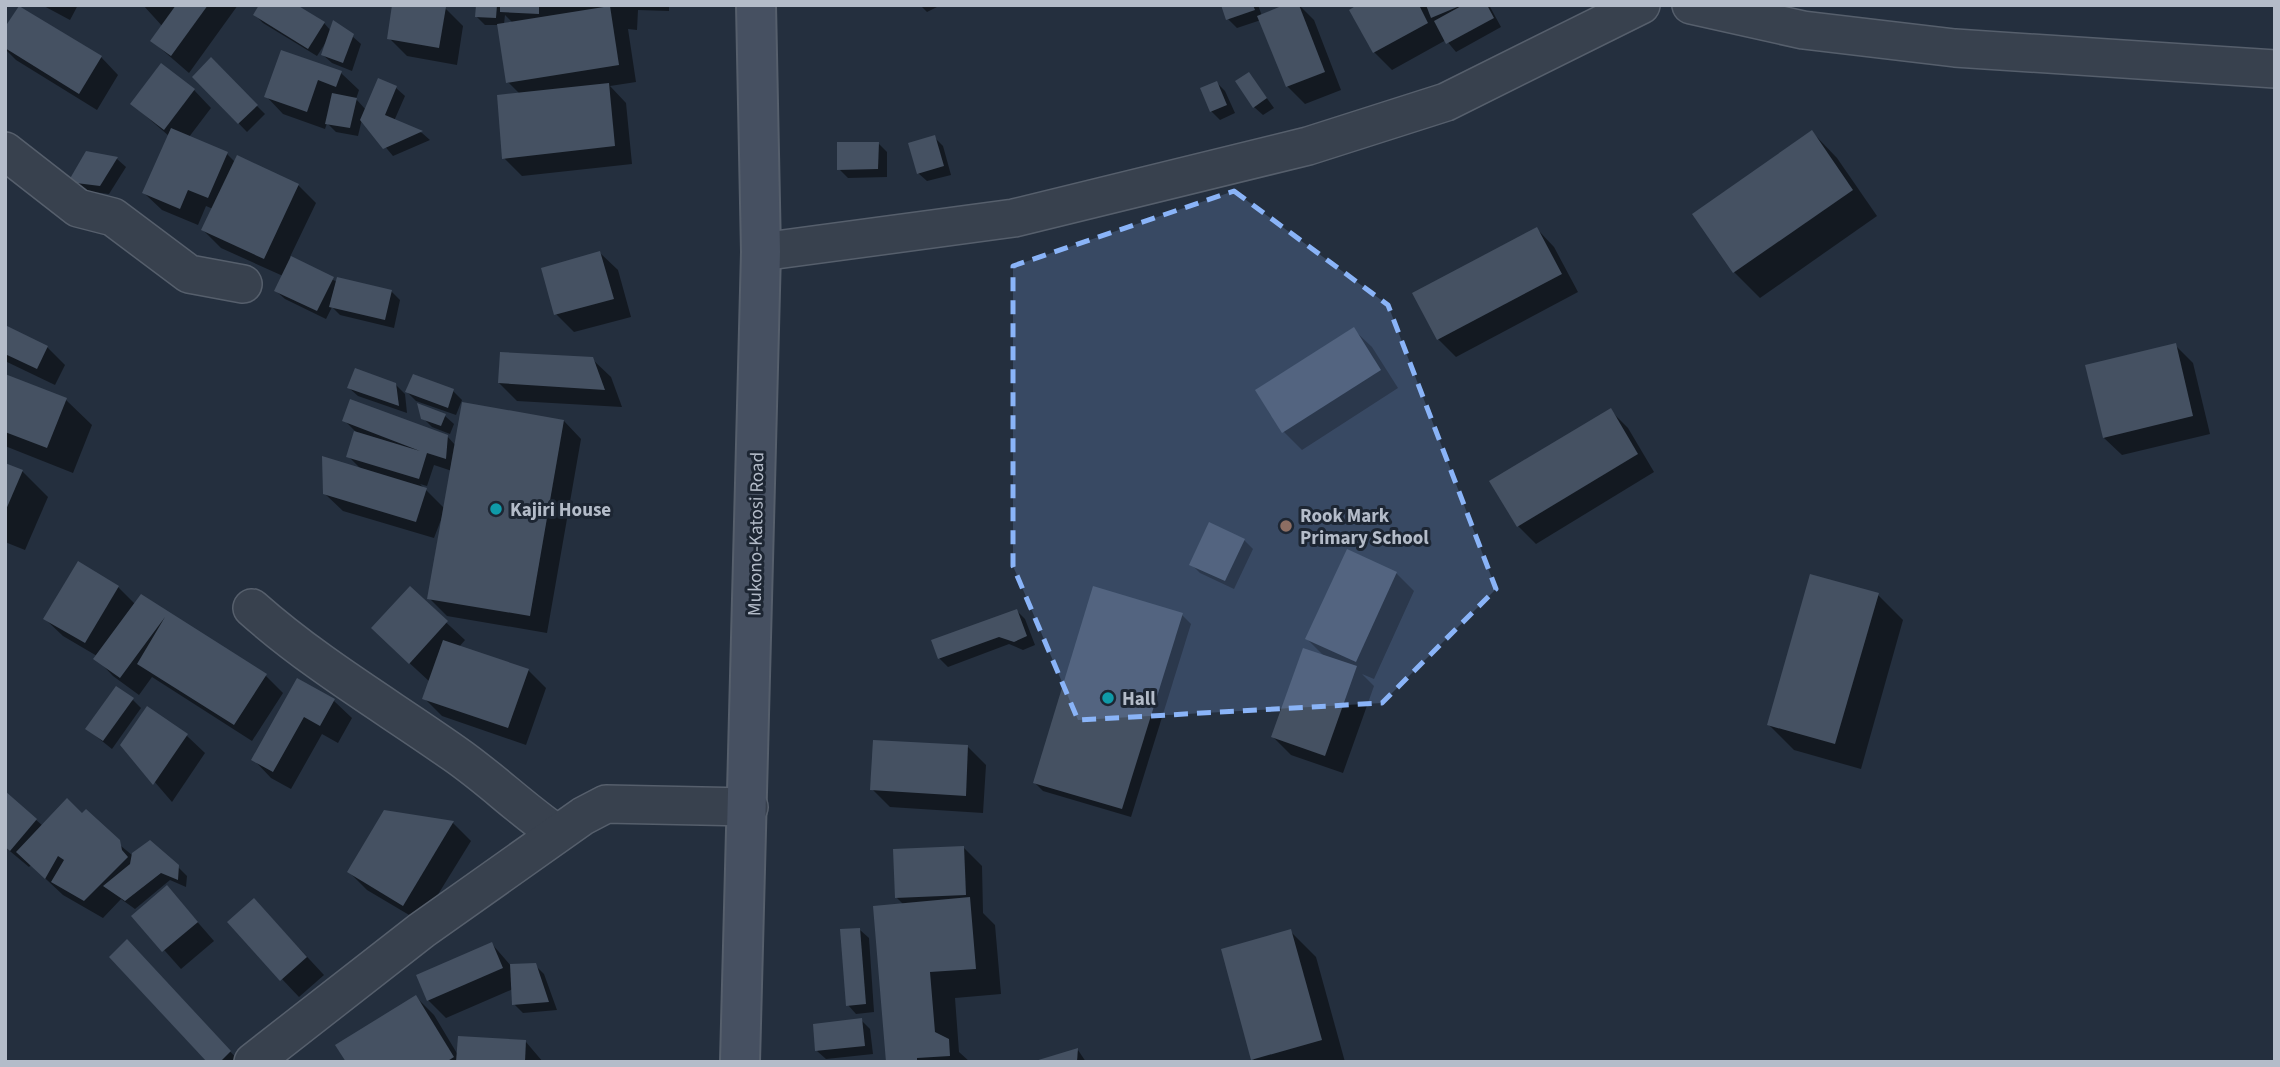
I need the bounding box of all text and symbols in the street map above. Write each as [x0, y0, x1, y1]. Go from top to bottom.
street label: Mukono-Katosi Road [742, 452, 771, 616]
place label: Kajiri House [510, 497, 611, 524]
marker: Kajiri House [488, 501, 504, 517]
place label: Rook Mark Primary School [1300, 503, 1429, 552]
marker: Rook Mark Primary School [1278, 518, 1294, 534]
place label: Hall [1122, 686, 1156, 713]
marker: Hall [1100, 690, 1116, 706]

